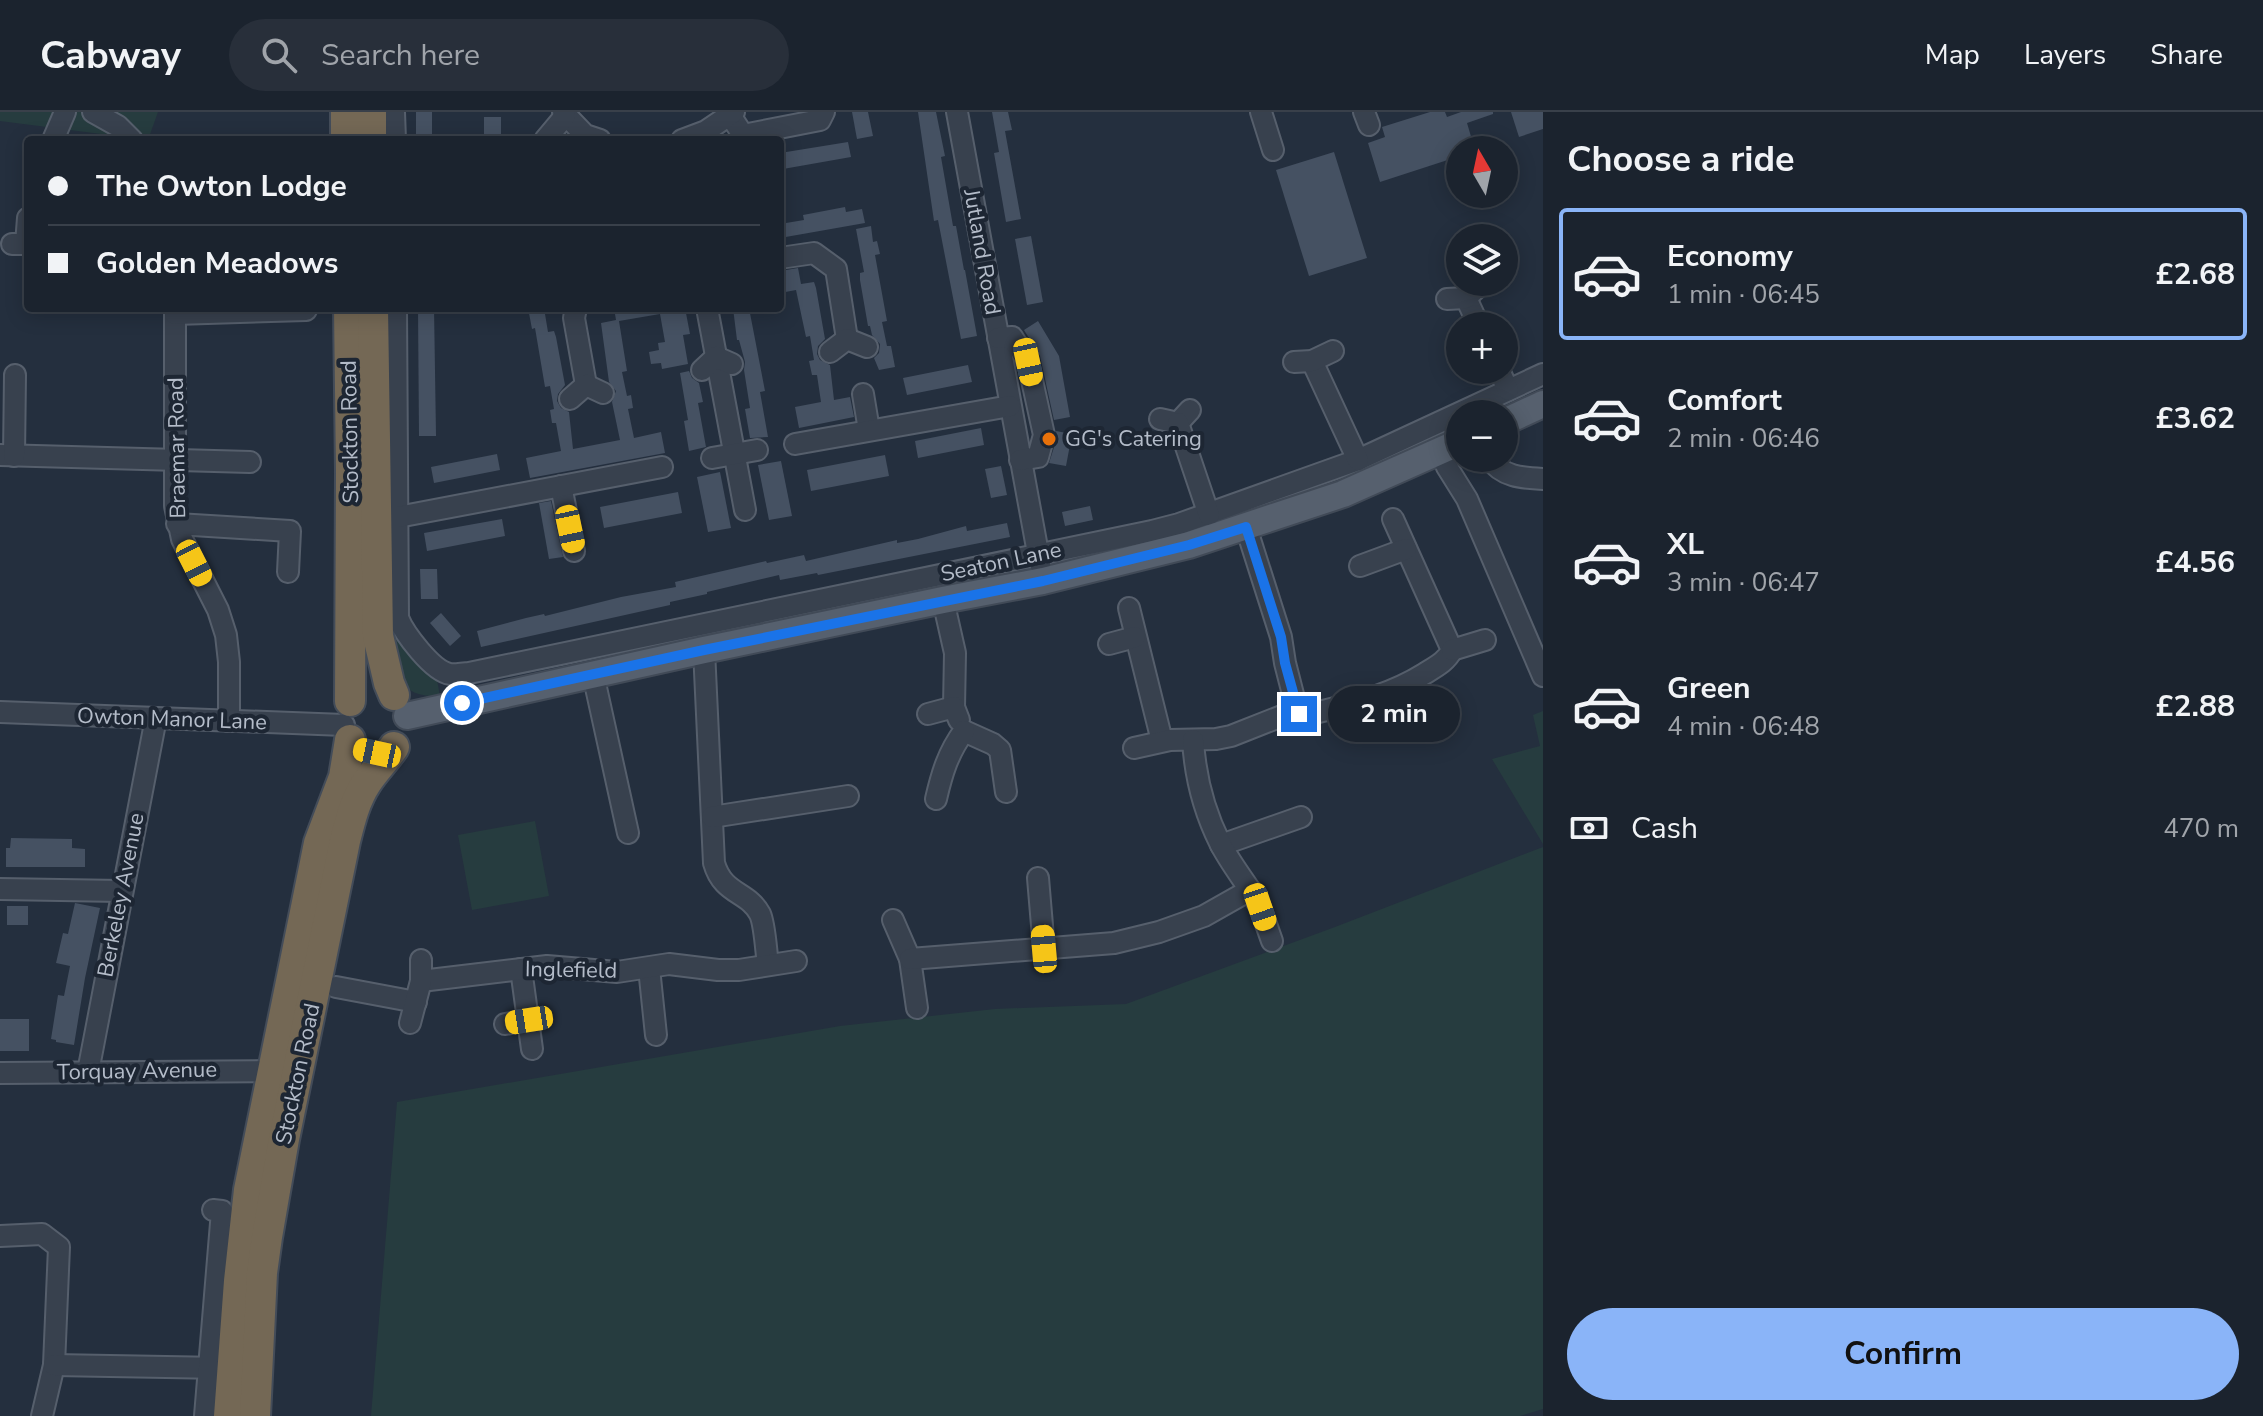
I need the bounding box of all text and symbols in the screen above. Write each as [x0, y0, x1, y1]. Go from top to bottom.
search box [229, 19, 789, 91]
text: Cabway [40, 30, 181, 81]
icon: search [257, 33, 301, 77]
text: Search here [321, 35, 480, 76]
text: Map [1925, 36, 1980, 74]
text: Layers [2024, 36, 2106, 74]
text: Share [2150, 36, 2223, 74]
text: Choose a ride [1567, 135, 1795, 184]
north arrow [1446, 136, 1518, 208]
map controls [1446, 136, 1518, 472]
text: The Owton Lodge [96, 166, 347, 207]
street label: Jutland Road [956, 186, 1008, 317]
button: layers [1446, 224, 1518, 296]
text: Economy [1667, 236, 1793, 277]
icon: car [1571, 238, 1643, 310]
text: Golden Meadows [96, 243, 338, 284]
text: £2.68 [2156, 254, 2235, 295]
text: 1 min · 06:45 [1667, 277, 1820, 312]
button: + [1446, 312, 1518, 384]
car [1011, 336, 1045, 388]
street label: Stockton Road [334, 360, 366, 504]
street label: Braemar Road [161, 377, 193, 519]
text: Comfort [1667, 380, 1782, 421]
icon: car [1571, 382, 1643, 454]
text: £3.62 [2156, 398, 2235, 439]
button: − [1446, 400, 1518, 472]
text: 2 min · 06:46 [1667, 421, 1820, 456]
place label: GG's Catering [1065, 424, 1202, 454]
marker: GG's Catering [1040, 430, 1058, 448]
car [553, 503, 587, 555]
text: XL [1667, 524, 1704, 565]
icon: car [1571, 526, 1643, 598]
street label: Seaton Lane [938, 535, 1064, 589]
car [172, 536, 216, 590]
text: £4.56 [2156, 542, 2235, 583]
text: 3 min · 06:47 [1667, 565, 1820, 600]
text: Green [1667, 668, 1751, 709]
icon: car [1571, 670, 1643, 742]
route start [444, 685, 480, 721]
callout: 2 min [1327, 686, 1459, 742]
text: £2.88 [2156, 686, 2235, 727]
route end [1281, 696, 1317, 732]
text: 2 min [1360, 696, 1428, 731]
street label: Owton Manor Lane [76, 701, 268, 737]
text: 4 min · 06:48 [1667, 709, 1820, 744]
car [351, 736, 403, 770]
icon: cash [1567, 806, 1611, 850]
text: Cash [1631, 808, 1698, 849]
street label: Berkeley Avenue [90, 810, 152, 980]
text: 470 m [2163, 811, 2239, 846]
car [1241, 880, 1279, 934]
car [1030, 924, 1058, 974]
street label: Inglefield [525, 954, 617, 986]
street label: Stockton Road [268, 1001, 328, 1147]
car [503, 1004, 555, 1036]
street label: Torquay Avenue [57, 1055, 217, 1087]
button: Confirm [1567, 1308, 2239, 1400]

